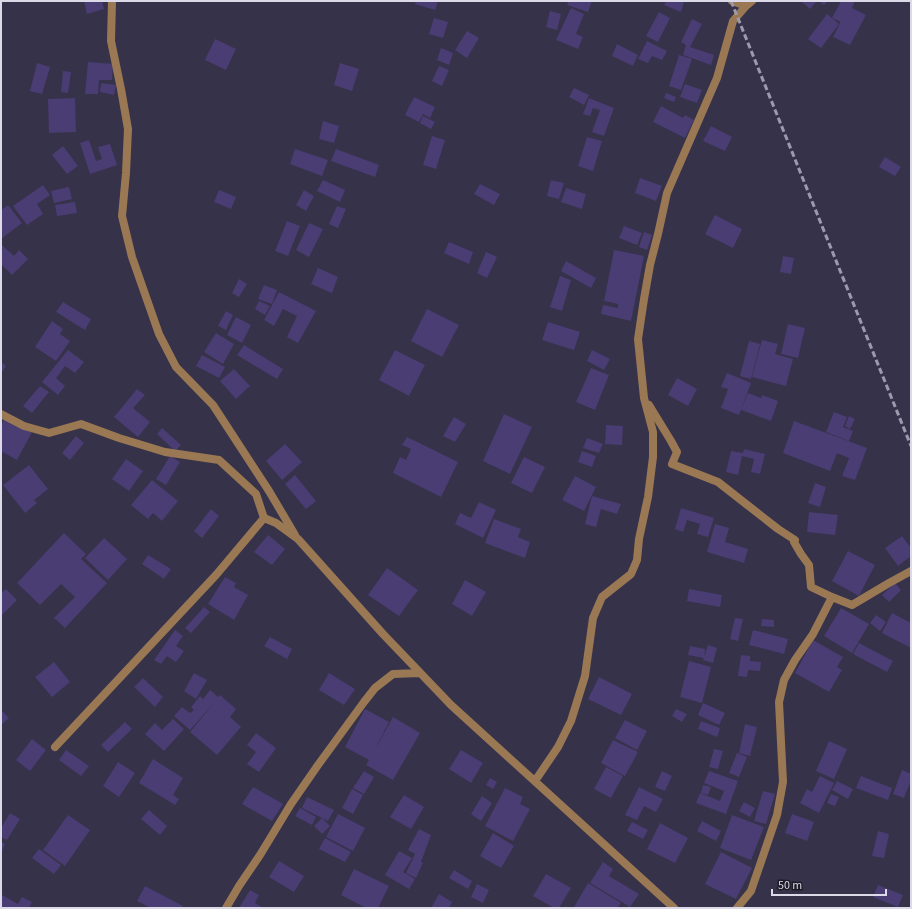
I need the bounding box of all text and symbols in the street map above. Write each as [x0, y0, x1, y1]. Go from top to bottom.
scale bar [772, 871, 886, 897]
text: 50 m [778, 877, 802, 894]

